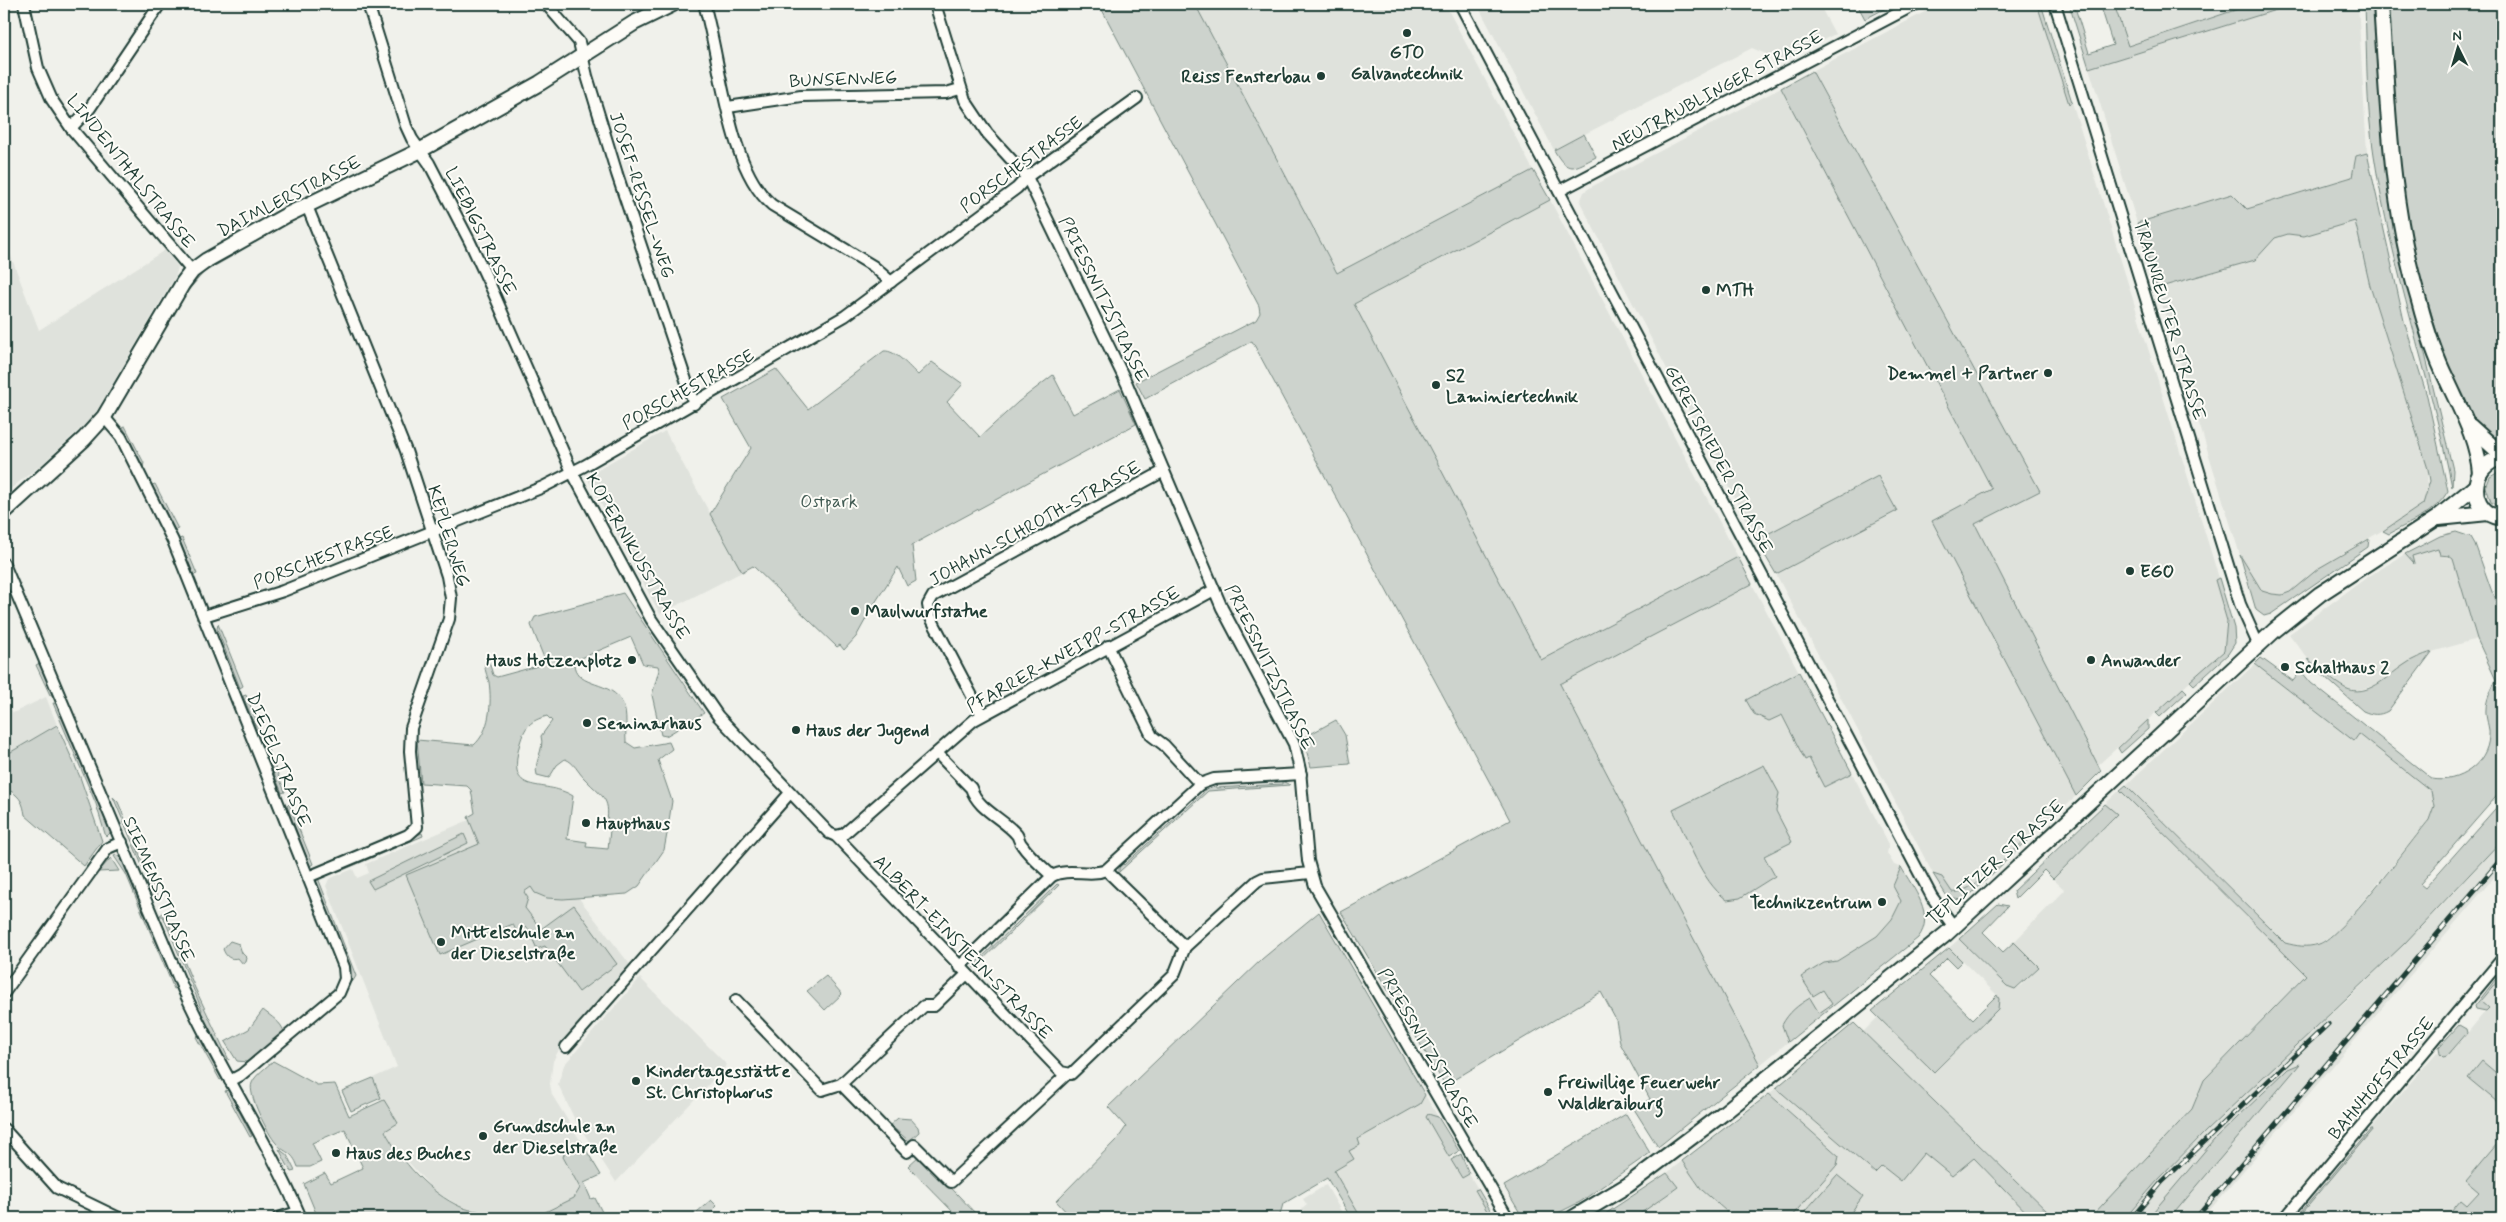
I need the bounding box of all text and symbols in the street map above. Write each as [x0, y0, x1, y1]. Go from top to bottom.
north arrow [2434, 22, 2484, 72]
street label: NEUTRAUBLINGER STRASSE [1607, 25, 1828, 157]
marker: GTO Galvanotechnik [1401, 27, 1413, 39]
text: N [2452, 27, 2462, 45]
place label: GTO Galvanotechnik [1351, 41, 1464, 86]
place label: Reiss Fensterbau [1181, 65, 1311, 89]
street label: BUNSENWEG [789, 66, 898, 94]
marker: Reiss Fensterbau [1315, 70, 1327, 82]
street label: LINDENTHALSTRASSE [61, 89, 200, 254]
street label: JOSEF-RESSEL-WEG [603, 109, 679, 282]
street label: PORSCHESTRASSE [955, 111, 1088, 219]
street label: DAIMLERSTRASSE [214, 150, 365, 243]
street label: LIEBIGSTRASSE [439, 163, 522, 300]
street label: PRIESSNITZSTRASSE [1053, 213, 1154, 386]
street label: TRAUNREUTER STRASSE [2127, 217, 2211, 423]
place label: MTH [1716, 279, 1754, 303]
marker: MTH [1700, 284, 1712, 296]
street label: PORSCHESTRASSE [618, 344, 759, 436]
street label: GERETSRIEDER STRASSE [1658, 361, 1778, 558]
place label: Demmel + Partner [1887, 362, 2039, 386]
place label: S2 Laminiertechnik [1446, 364, 1579, 409]
marker: Demmel + Partner [2042, 367, 2054, 379]
marker: S2 Laminiertechnik [1430, 379, 1442, 391]
street label: JOHANN-SCHROTH-STRASSE [925, 455, 1146, 592]
street label: KOPERNIKUSSTRASSE [580, 469, 695, 644]
street label: KEPLERWEG [421, 483, 475, 590]
park label: Ostpark [800, 490, 858, 514]
street label: PORSCHESTRASSE [250, 520, 397, 596]
place label: EGO [2140, 560, 2174, 584]
marker: EGO [2124, 565, 2136, 577]
street label: PFARRER-KNEIPP-STRASSE [962, 581, 1185, 719]
street label: PRIESSNITZSTRASSE [1219, 581, 1320, 754]
place label: Maulwurfstatue [865, 600, 988, 624]
marker: Maulwurfstatue [849, 605, 861, 617]
place label: Haus Hotzenplotz [486, 649, 622, 673]
place label: Anwander [2101, 649, 2181, 673]
marker: Haus Hotzenplotz [626, 654, 638, 666]
marker: Anwander [2085, 654, 2097, 666]
place label: Schalthaus 2 [2295, 656, 2389, 680]
marker: Schalthaus 2 [2279, 661, 2291, 673]
street label: DIESELSTRASSE [240, 690, 316, 831]
place label: Seminarhaus [597, 712, 702, 736]
marker: Seminarhaus [581, 717, 593, 729]
place label: Haus der Jugend [806, 719, 929, 745]
marker: Haus der Jugend [790, 724, 802, 736]
street label: TEPLITZER STRASSE [1922, 794, 2070, 931]
place label: Haupthaus [596, 812, 670, 836]
street label: SIEMENSSTRASSE [116, 813, 200, 966]
marker: Haupthaus [580, 817, 592, 829]
street label: ALBERT-EINSTEIN-STRASSE [867, 850, 1057, 1045]
place label: Technikzentrum [1750, 891, 1872, 915]
marker: Technikzentrum [1876, 896, 1888, 908]
place label: Mittelschule an der Dieselstraße [451, 921, 576, 966]
marker: Mittelschule an der Dieselstraße [435, 936, 447, 948]
street label: PRIESSNITZSTRASSE [1371, 964, 1483, 1133]
street label: BAHNHOFSTRASSE [2323, 1012, 2441, 1145]
place label: Kindertagesstätte St. Christophorus [646, 1060, 790, 1105]
place label: Freiwillige Feuerwehr Waldkraiburg [1557, 1071, 1721, 1118]
marker: Kindertagesstätte St. Christophorus [630, 1075, 642, 1087]
marker: Freiwillige Feuerwehr Waldkraiburg [1542, 1086, 1554, 1098]
place label: Grundschule an der Dieselstraße [493, 1115, 618, 1160]
marker: Grundschule an der Dieselstraße [477, 1130, 489, 1142]
place label: Haus des Buches [346, 1142, 471, 1166]
marker: Haus des Buches [330, 1147, 342, 1159]

